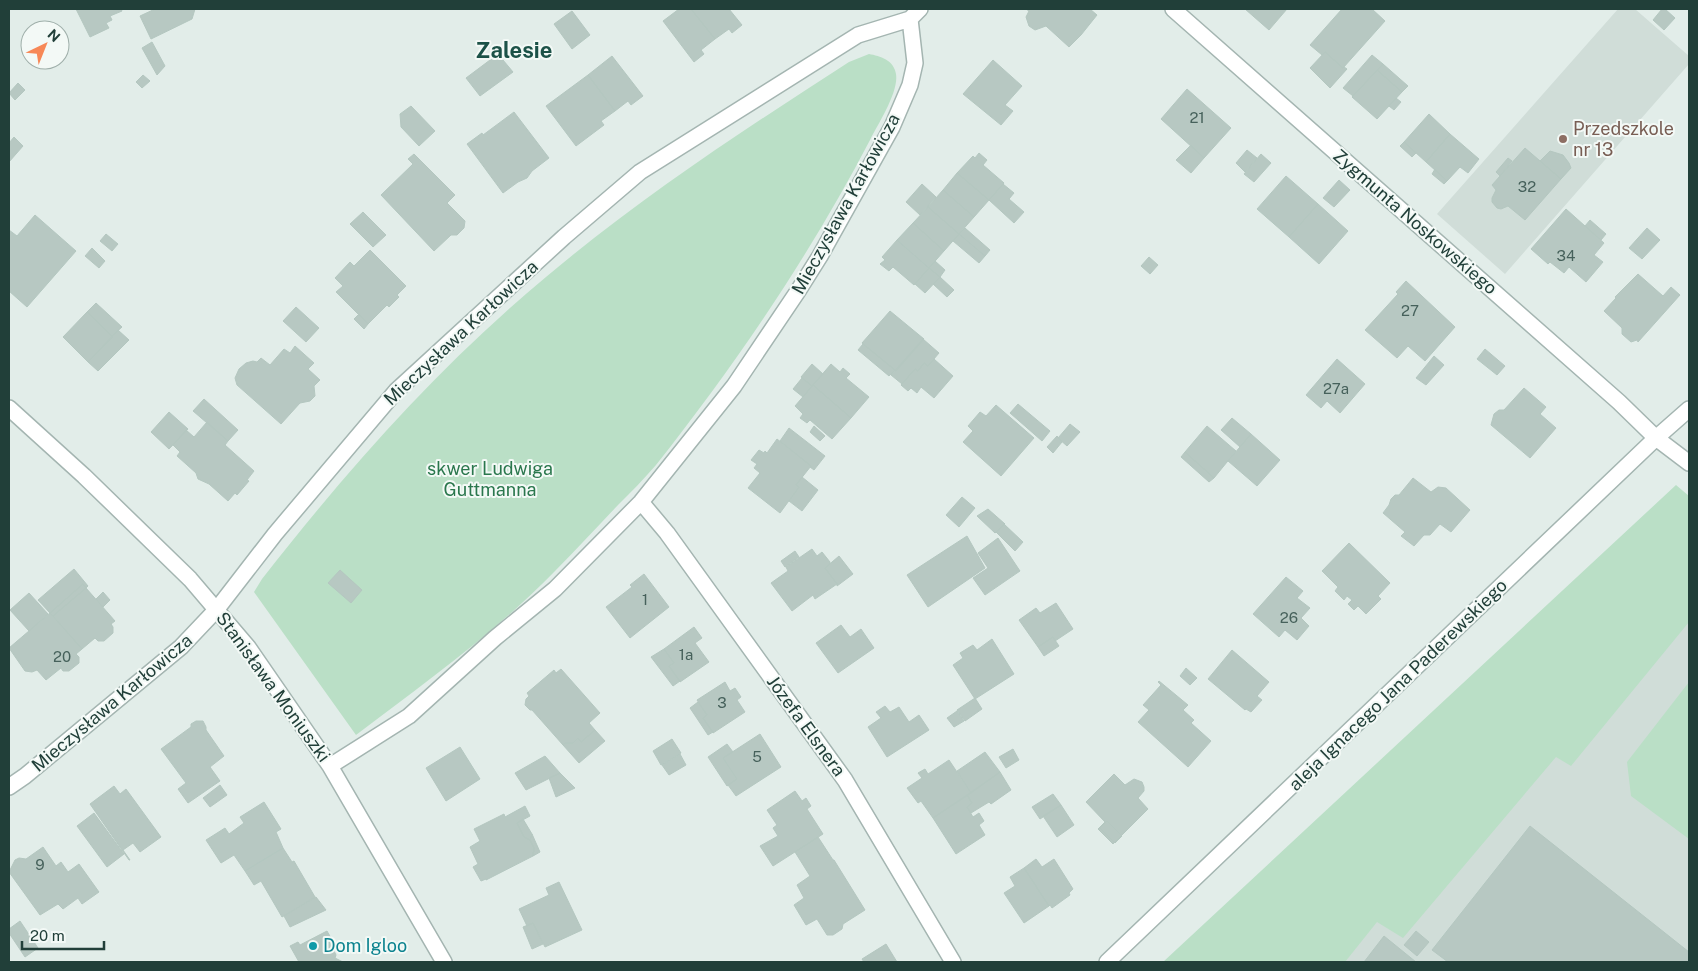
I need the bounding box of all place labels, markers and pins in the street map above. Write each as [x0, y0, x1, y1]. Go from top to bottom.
place label: Przedszkole nr 13 [1573, 118, 1674, 160]
marker: Przedszkole nr 13 [1557, 133, 1569, 145]
place label: Dom Igloo [323, 935, 407, 956]
marker: Dom Igloo [307, 940, 319, 952]

